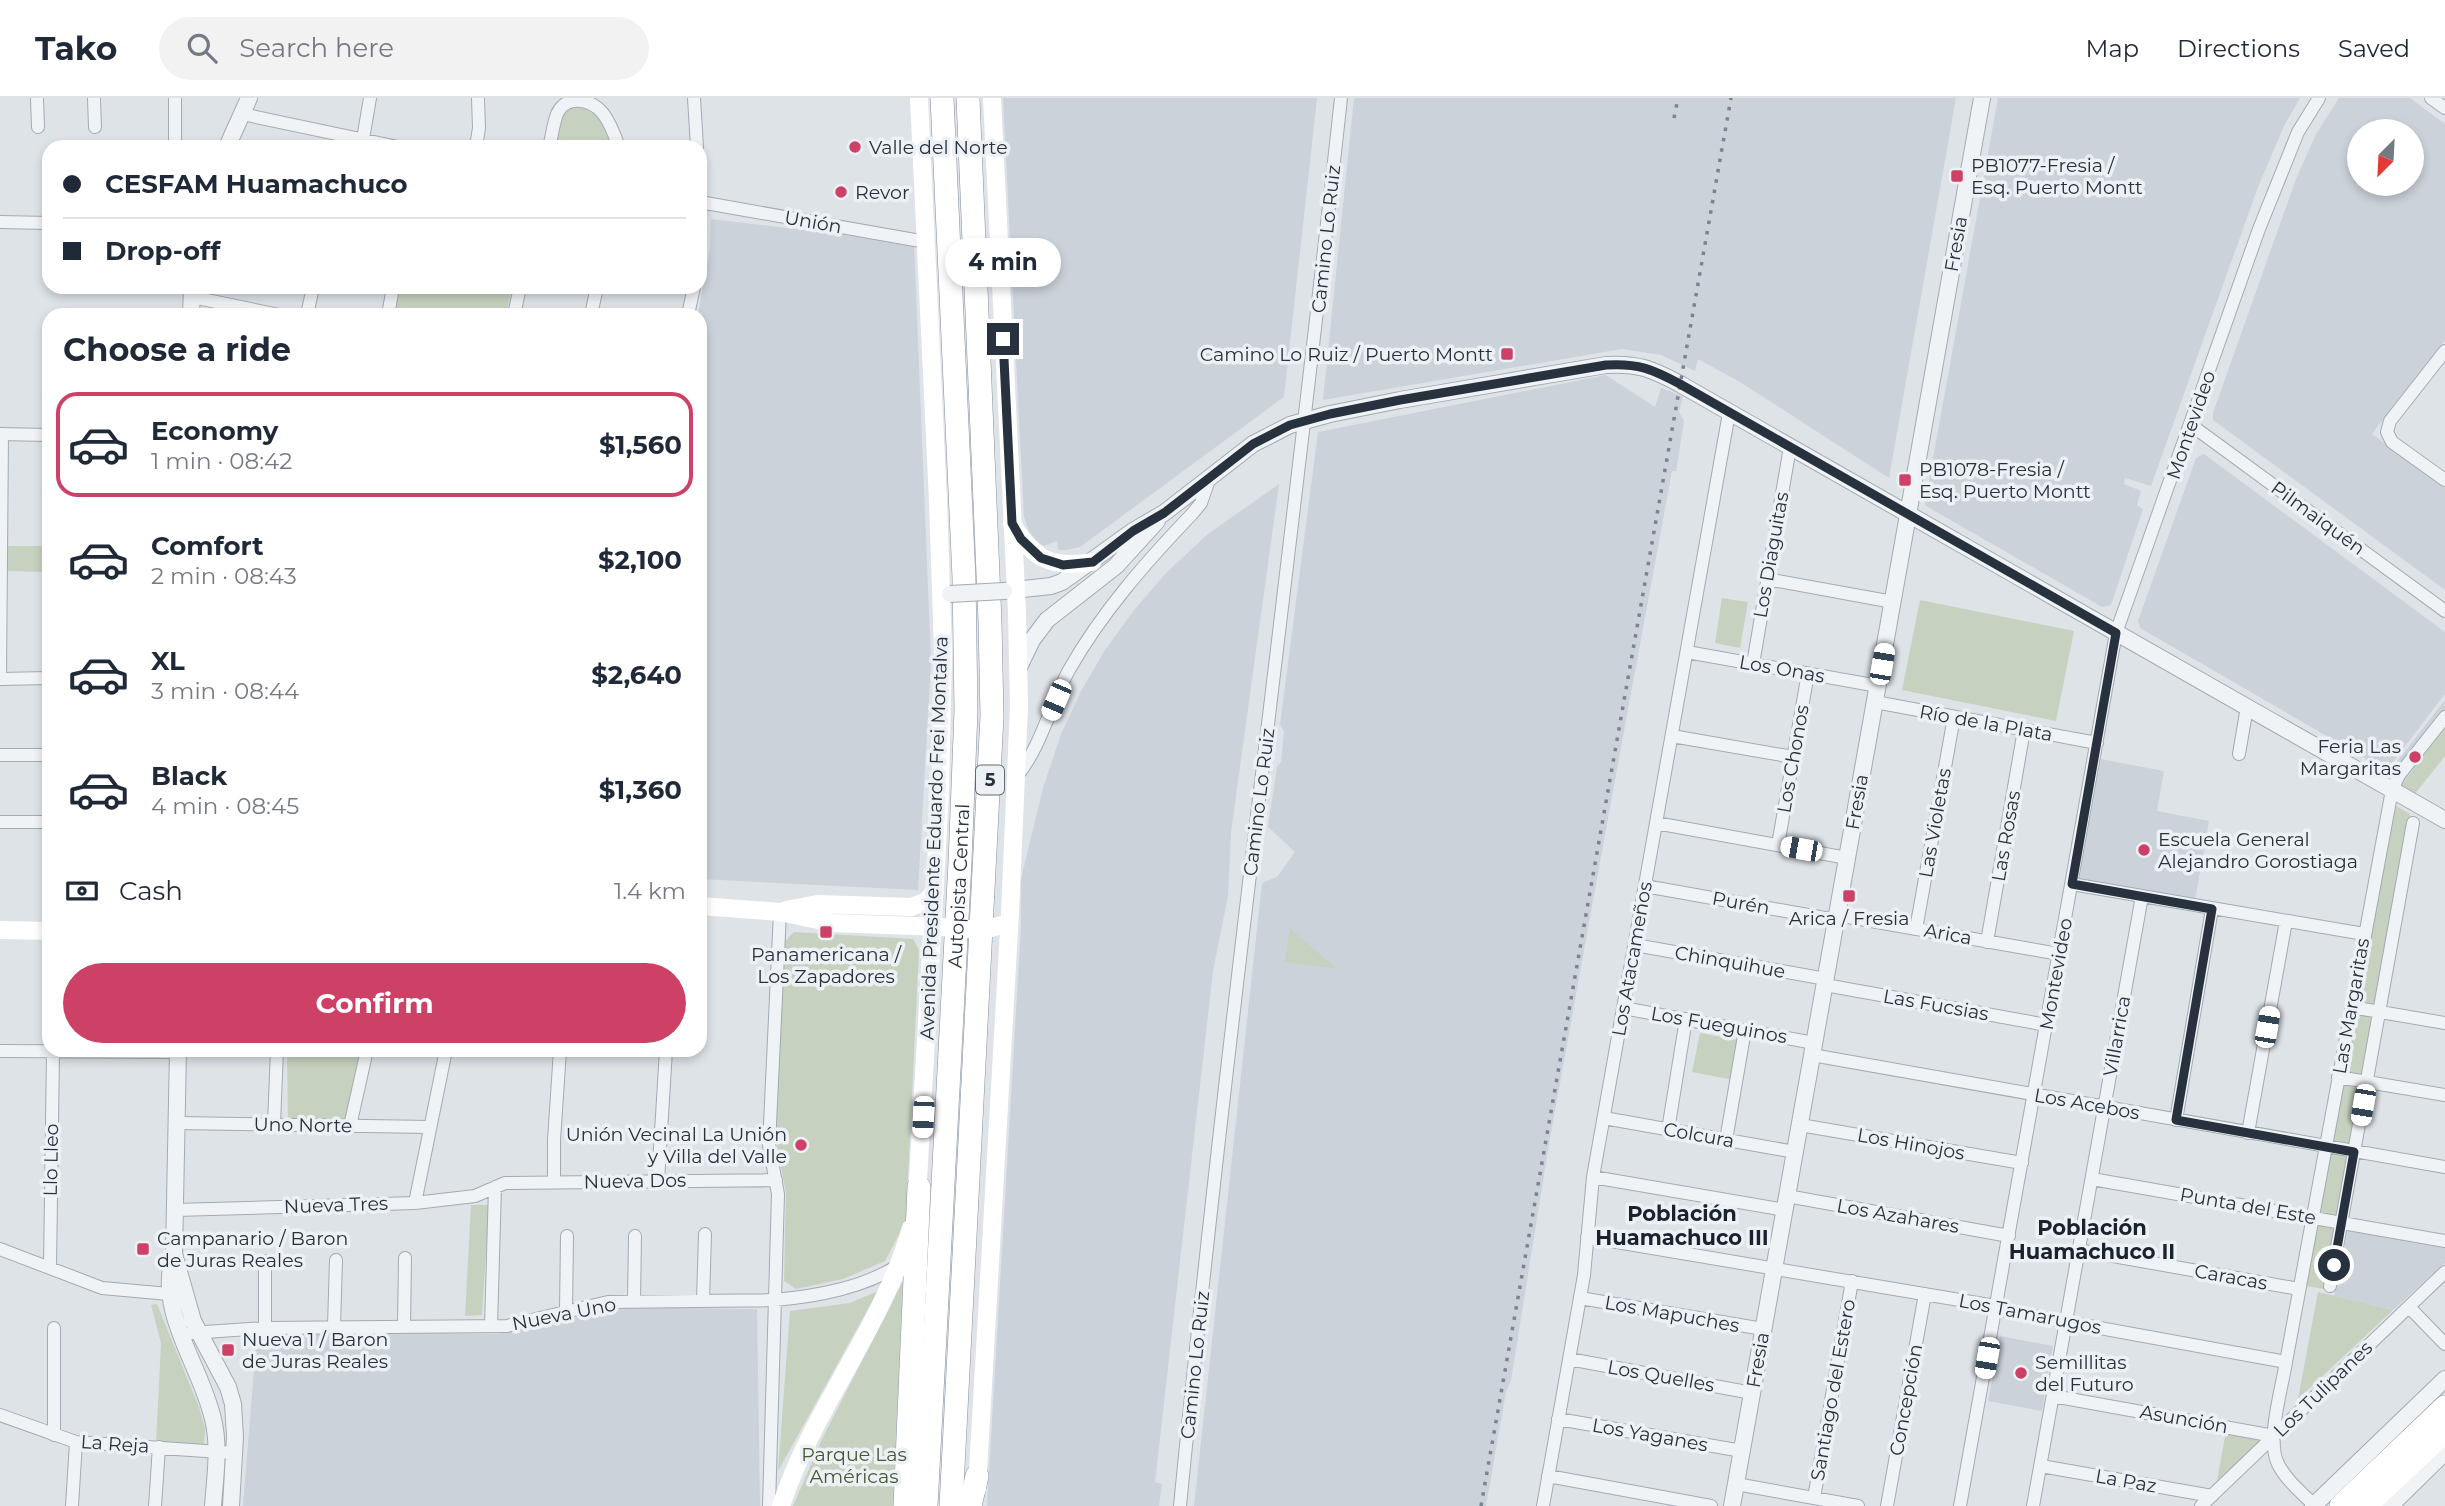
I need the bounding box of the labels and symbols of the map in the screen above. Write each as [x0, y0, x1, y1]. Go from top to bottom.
north arrow [2347, 119, 2424, 196]
place label: Valle del Norte [869, 136, 1008, 159]
marker: Valle del Norte [847, 139, 863, 155]
place label: PB1077-Fresia / Esq. Puerto Montt [1971, 154, 2143, 199]
street label: Camino Lo Ruiz [1307, 164, 1345, 314]
marker: PB1077-Fresia / Esq. Puerto Montt [1949, 168, 1965, 184]
place label: Revor [855, 181, 910, 204]
marker: Revor [833, 184, 849, 200]
street label: Unión [783, 206, 843, 238]
street label: Fresia [1940, 214, 1972, 274]
callout: 4 min [945, 238, 1061, 286]
route end [987, 323, 1019, 355]
place label: Camino Lo Ruiz / Puerto Montt [1200, 343, 1493, 366]
marker: Camino Lo Ruiz / Puerto Montt [1499, 346, 1515, 362]
street label: Montevideo [2162, 368, 2220, 482]
place label: PB1078-Fresia / Esq. Puerto Montt [1919, 458, 2091, 503]
marker: PB1078-Fresia / Esq. Puerto Montt [1897, 472, 1913, 488]
street label: Pilmaiquén [2267, 476, 2369, 560]
street label: Los Diaguitas [1749, 490, 1793, 620]
street label: Avenida Presidente Eduardo Frei Montalva [915, 636, 953, 1040]
car [1869, 641, 1896, 687]
street label: Los Onas [1737, 650, 1827, 688]
car [1039, 677, 1074, 723]
street label: Río de la Plata [1918, 700, 2054, 746]
street label: Los Chonos [1772, 703, 1814, 815]
street label: Camino Lo Ruiz [1239, 727, 1279, 877]
place label: Feria Las Margaritas [2300, 735, 2401, 780]
marker: Feria Las Margaritas [2407, 749, 2423, 765]
road number: 5 [976, 766, 1004, 794]
street label: Las Violetas [1914, 766, 1956, 880]
street label: Fresia [1841, 772, 1873, 832]
street label: Las Rosas [1987, 789, 2025, 883]
street label: Autopista Central [943, 803, 974, 969]
place label: Escuela General Alejandro Gorostiaga [2158, 828, 2358, 873]
car [1779, 835, 1824, 863]
marker: Escuela General Alejandro Gorostiaga [2136, 842, 2152, 858]
street label: Los Atacameños [1607, 880, 1657, 1038]
street label: Purén [1710, 887, 1772, 919]
marker: Arica / Fresia [1841, 888, 1857, 904]
place label: Arica / Fresia [1789, 907, 1909, 930]
street label: Montevideo [2035, 916, 2077, 1032]
street label: Arica [1922, 918, 1974, 950]
marker: Panamericana / Los Zapadores [818, 924, 834, 940]
street label: Las Margaritas [2328, 936, 2374, 1076]
street label: Chinquihue [1673, 941, 1787, 983]
place label: Panamericana / Los Zapadores [751, 943, 903, 988]
street label: Las Fucsias [1881, 984, 1991, 1026]
street label: Villarrica [2099, 994, 2135, 1078]
street label: Los Fueguinos [1649, 1002, 1789, 1048]
car [2254, 1004, 2281, 1050]
car [2350, 1082, 2377, 1128]
street label: Los Acebos [2032, 1083, 2142, 1125]
car [912, 1095, 935, 1139]
street label: Uno Norte [253, 1113, 353, 1137]
street label: Colcura [1662, 1117, 1736, 1153]
street label: Llo Lleo [39, 1123, 63, 1197]
place label: Unión Vecinal La Unión y Villa del Valle [566, 1123, 787, 1168]
street label: Los Hinojos [1855, 1123, 1967, 1165]
marker: Unión Vecinal La Unión y Villa del Valle [793, 1137, 809, 1153]
street label: Nueva Dos [584, 1169, 686, 1193]
street label: Punta del Este [2178, 1183, 2318, 1229]
street label: Nueva Tres [283, 1192, 389, 1218]
street label: Los Azahares [1835, 1194, 1961, 1238]
district label: Población Huamachuco III [1595, 1201, 1769, 1250]
district label: Población Huamachuco II [2009, 1215, 2175, 1264]
place label: Campanario / Baron de Juras Reales [157, 1227, 348, 1272]
marker: Campanario / Baron de Juras Reales [135, 1241, 151, 1257]
route start [2318, 1249, 2350, 1281]
street label: Caracas [2193, 1259, 2269, 1295]
street label: Los Tamarugos [1957, 1289, 2103, 1339]
street label: Camino Lo Ruiz [1176, 1290, 1214, 1440]
street label: Los Mapuches [1603, 1291, 1741, 1337]
street label: Nueva Uno [510, 1293, 618, 1335]
street label: Santiago del Estero [1806, 1297, 1860, 1483]
place label: Nueva 1 / Baron de Juras Reales [242, 1328, 388, 1373]
street label: Fresia [1742, 1330, 1774, 1390]
car [1974, 1335, 2001, 1381]
street label: Los Tulipanes [2269, 1336, 2377, 1442]
marker: Nueva 1 / Baron de Juras Reales [220, 1342, 236, 1358]
street label: Concepción [1885, 1342, 1927, 1458]
place label: Semillitas del Futuro [2035, 1351, 2134, 1396]
street label: Los Quelles [1606, 1355, 1716, 1397]
marker: Semillitas del Futuro [2013, 1365, 2029, 1381]
street label: Asunción [2138, 1400, 2230, 1438]
street label: Los Yaganes [1590, 1414, 1710, 1456]
street label: La Reja [80, 1430, 150, 1458]
park label: Parque Las Américas [801, 1443, 907, 1488]
street label: La Paz [2094, 1464, 2158, 1498]

